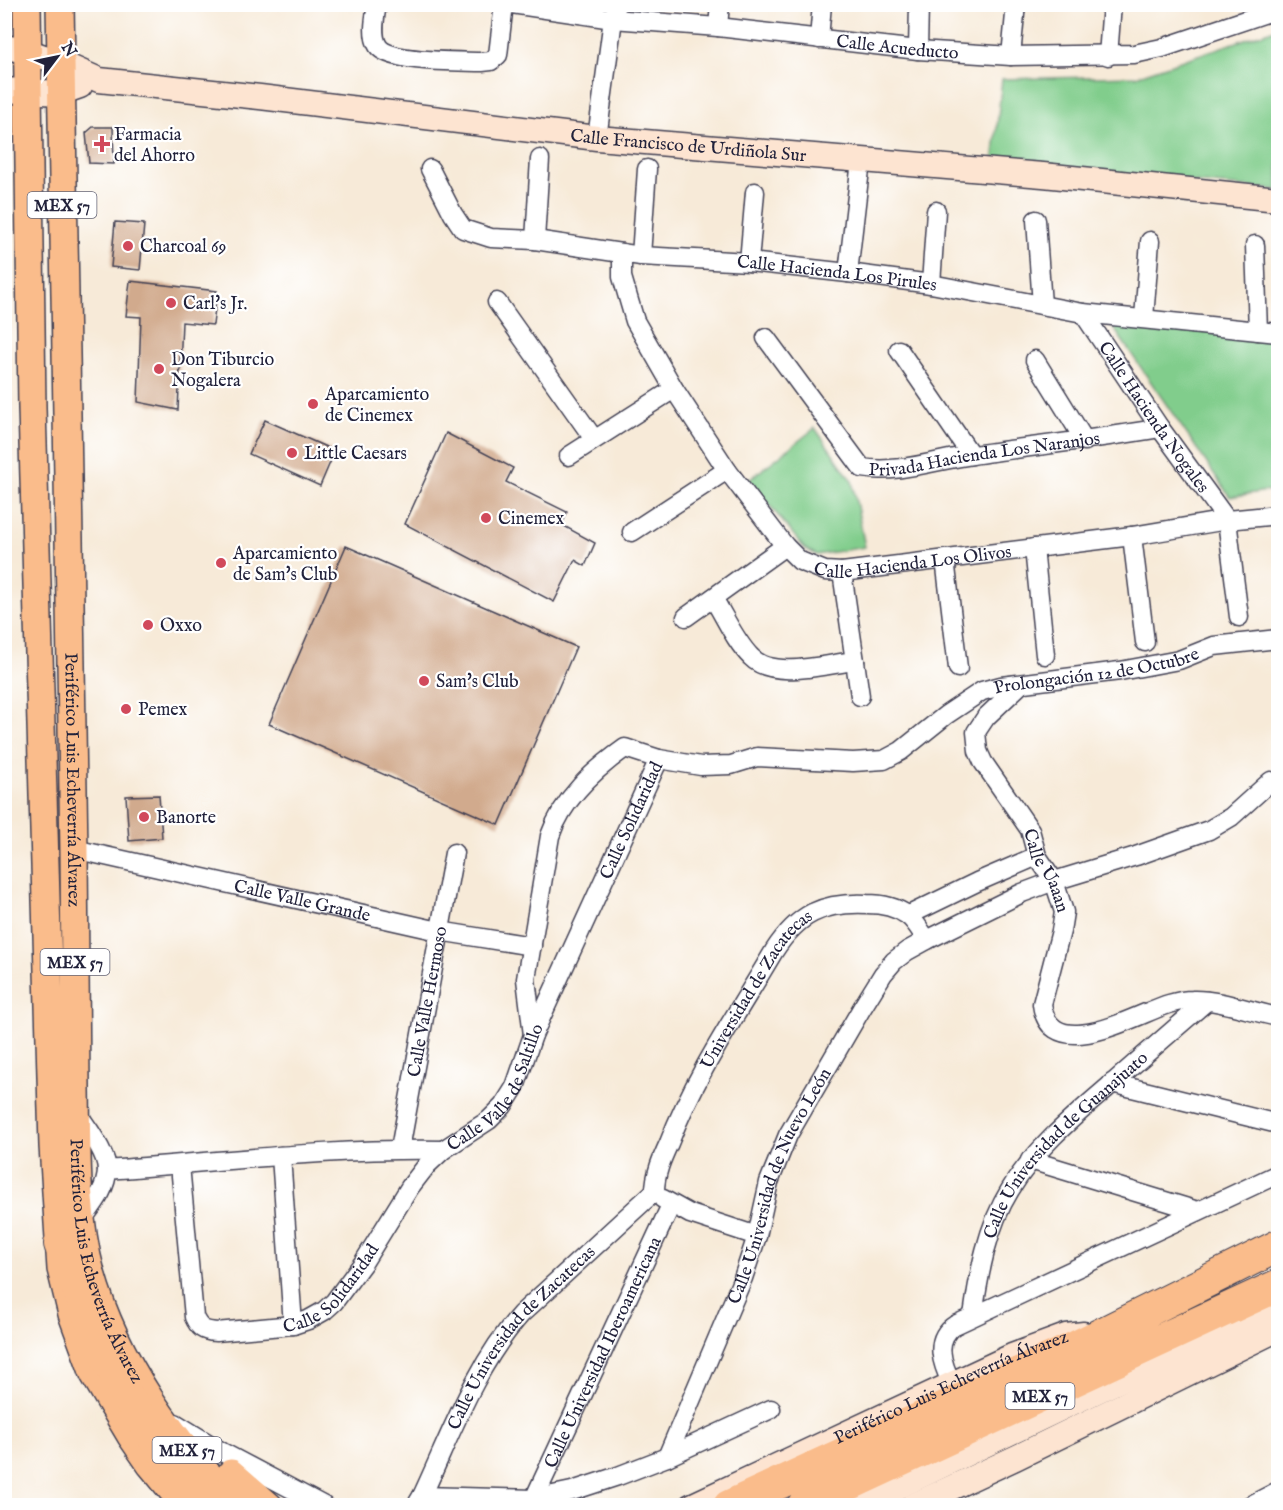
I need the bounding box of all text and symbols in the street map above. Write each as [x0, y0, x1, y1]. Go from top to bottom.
north arrow [27, 27, 87, 87]
street label: Calle Acueducto [835, 31, 959, 66]
text: N [55, 38, 80, 61]
place label: Farmacia del Ahorro [114, 124, 195, 168]
street label: Calle Francisco de Urdiñola Sur [569, 125, 808, 168]
marker: Farmacia del Ahorro [95, 137, 109, 151]
road number: MEX 57 [28, 192, 97, 218]
place label: Charcoal 69 [140, 236, 226, 259]
marker: Charcoal 69 [121, 239, 135, 253]
street label: Calle Hacienda Los Pirules [736, 251, 939, 298]
place label: Carl's Jr. [183, 293, 247, 316]
marker: Carl's Jr. [164, 296, 178, 310]
street label: Calle Hacienda Nogales [1092, 338, 1214, 498]
place label: Don Tiburcio Nogalera [171, 349, 274, 393]
marker: Don Tiburcio Nogalera [152, 362, 166, 376]
place label: Aparcamiento de Cinemex [324, 384, 429, 428]
marker: Aparcamiento de Cinemex [306, 397, 320, 411]
street label: Privada Hacienda Los Naranjos [868, 428, 1102, 483]
place label: Little Caesars [304, 443, 407, 466]
marker: Little Caesars [285, 446, 299, 460]
place label: Cinemex [498, 508, 565, 531]
marker: Cinemex [479, 511, 493, 525]
street label: Calle Hacienda Los Olivos [810, 541, 1013, 585]
place label: Aparcamiento de Sam's Club [232, 543, 338, 587]
marker: Aparcamiento de Sam's Club [214, 556, 228, 570]
place label: Oxxo [160, 615, 202, 638]
marker: Oxxo [141, 618, 155, 632]
street label: Prolongación 12 de Octubre [992, 643, 1203, 700]
street label: Periférico Luis Echeverría Álvarez [58, 653, 86, 907]
place label: Sam's Club [436, 671, 519, 694]
marker: Sam's Club [417, 674, 431, 688]
place label: Pemex [138, 699, 188, 722]
marker: Pemex [119, 702, 133, 716]
street label: Calle Solidaridad [596, 758, 669, 883]
place label: Banorte [156, 807, 216, 830]
marker: Banorte [137, 810, 151, 824]
street label: Calle Uaaan [1017, 826, 1073, 916]
street label: Calle Valle Grande [232, 875, 372, 928]
street label: Universidad de Zacatecas [696, 905, 817, 1074]
street label: Calle Valle Hermoso [403, 924, 453, 1079]
road number: MEX 57 [40, 949, 110, 975]
street label: Calle Valle de Saltillo [443, 1020, 550, 1157]
street label: Calle Universidad de Guanajuato [979, 1047, 1154, 1242]
street label: Calle Universidad de Nuevo León [723, 1064, 838, 1308]
street label: Periférico Luis Echeverría Álvarez [64, 1138, 148, 1388]
street label: Calle Universidad Iberoamericana [540, 1233, 668, 1472]
street label: Calle Solidaridad [282, 1240, 385, 1339]
street label: Calle Universidad de Zacatecas [443, 1241, 601, 1434]
street label: Periférico Luis Echeverría Álvarez [831, 1326, 1072, 1451]
road number: MEX 57 [1006, 1383, 1074, 1409]
road number: MEX 57 [152, 1437, 222, 1463]

